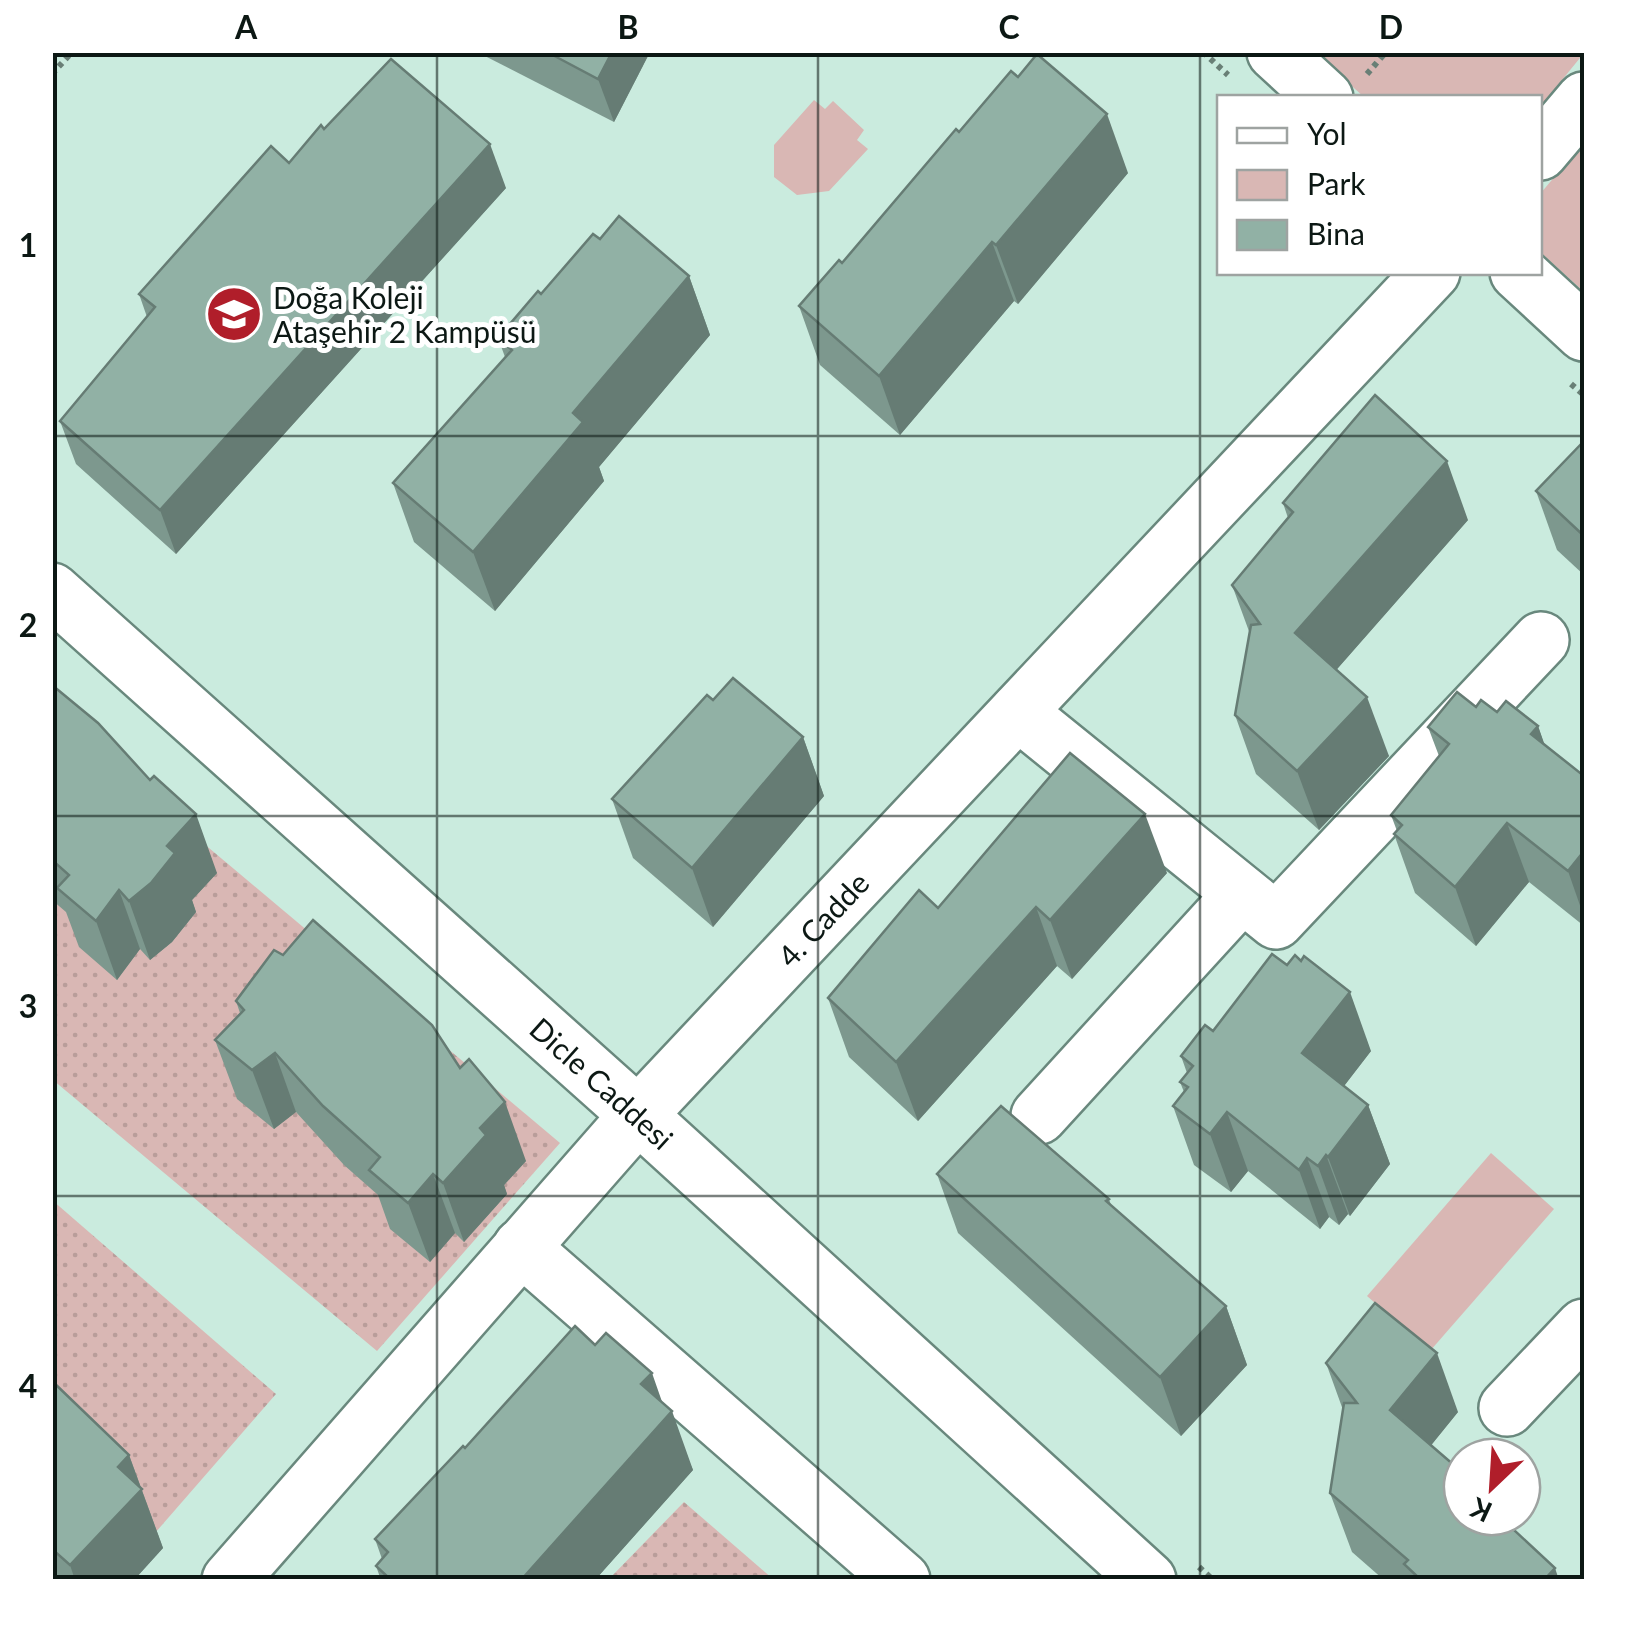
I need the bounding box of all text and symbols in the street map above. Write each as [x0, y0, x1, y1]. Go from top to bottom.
text: A [234, 7, 258, 46]
text: B [617, 7, 639, 46]
text: C [998, 7, 1020, 46]
text: D [1379, 7, 1403, 46]
legend [1217, 95, 1542, 275]
text: Yol [1307, 115, 1347, 151]
text: Park [1307, 165, 1366, 201]
text: Bina [1307, 215, 1365, 251]
text: 1 [19, 225, 37, 264]
place label: Doğa Koleji Ataşehir 2 Kampüsü [273, 279, 537, 349]
school or university icon: Doğa Koleji Ataşehir 2 Kampüsü [204, 284, 264, 344]
text: 2 [19, 605, 37, 644]
street label: 4. Cadde [770, 864, 876, 974]
text: 3 [19, 986, 37, 1025]
street label: Dicle Caddesi [523, 1010, 681, 1156]
text: 4 [19, 1366, 37, 1405]
north arrow [1442, 1437, 1542, 1537]
text: K [1464, 1491, 1497, 1530]

